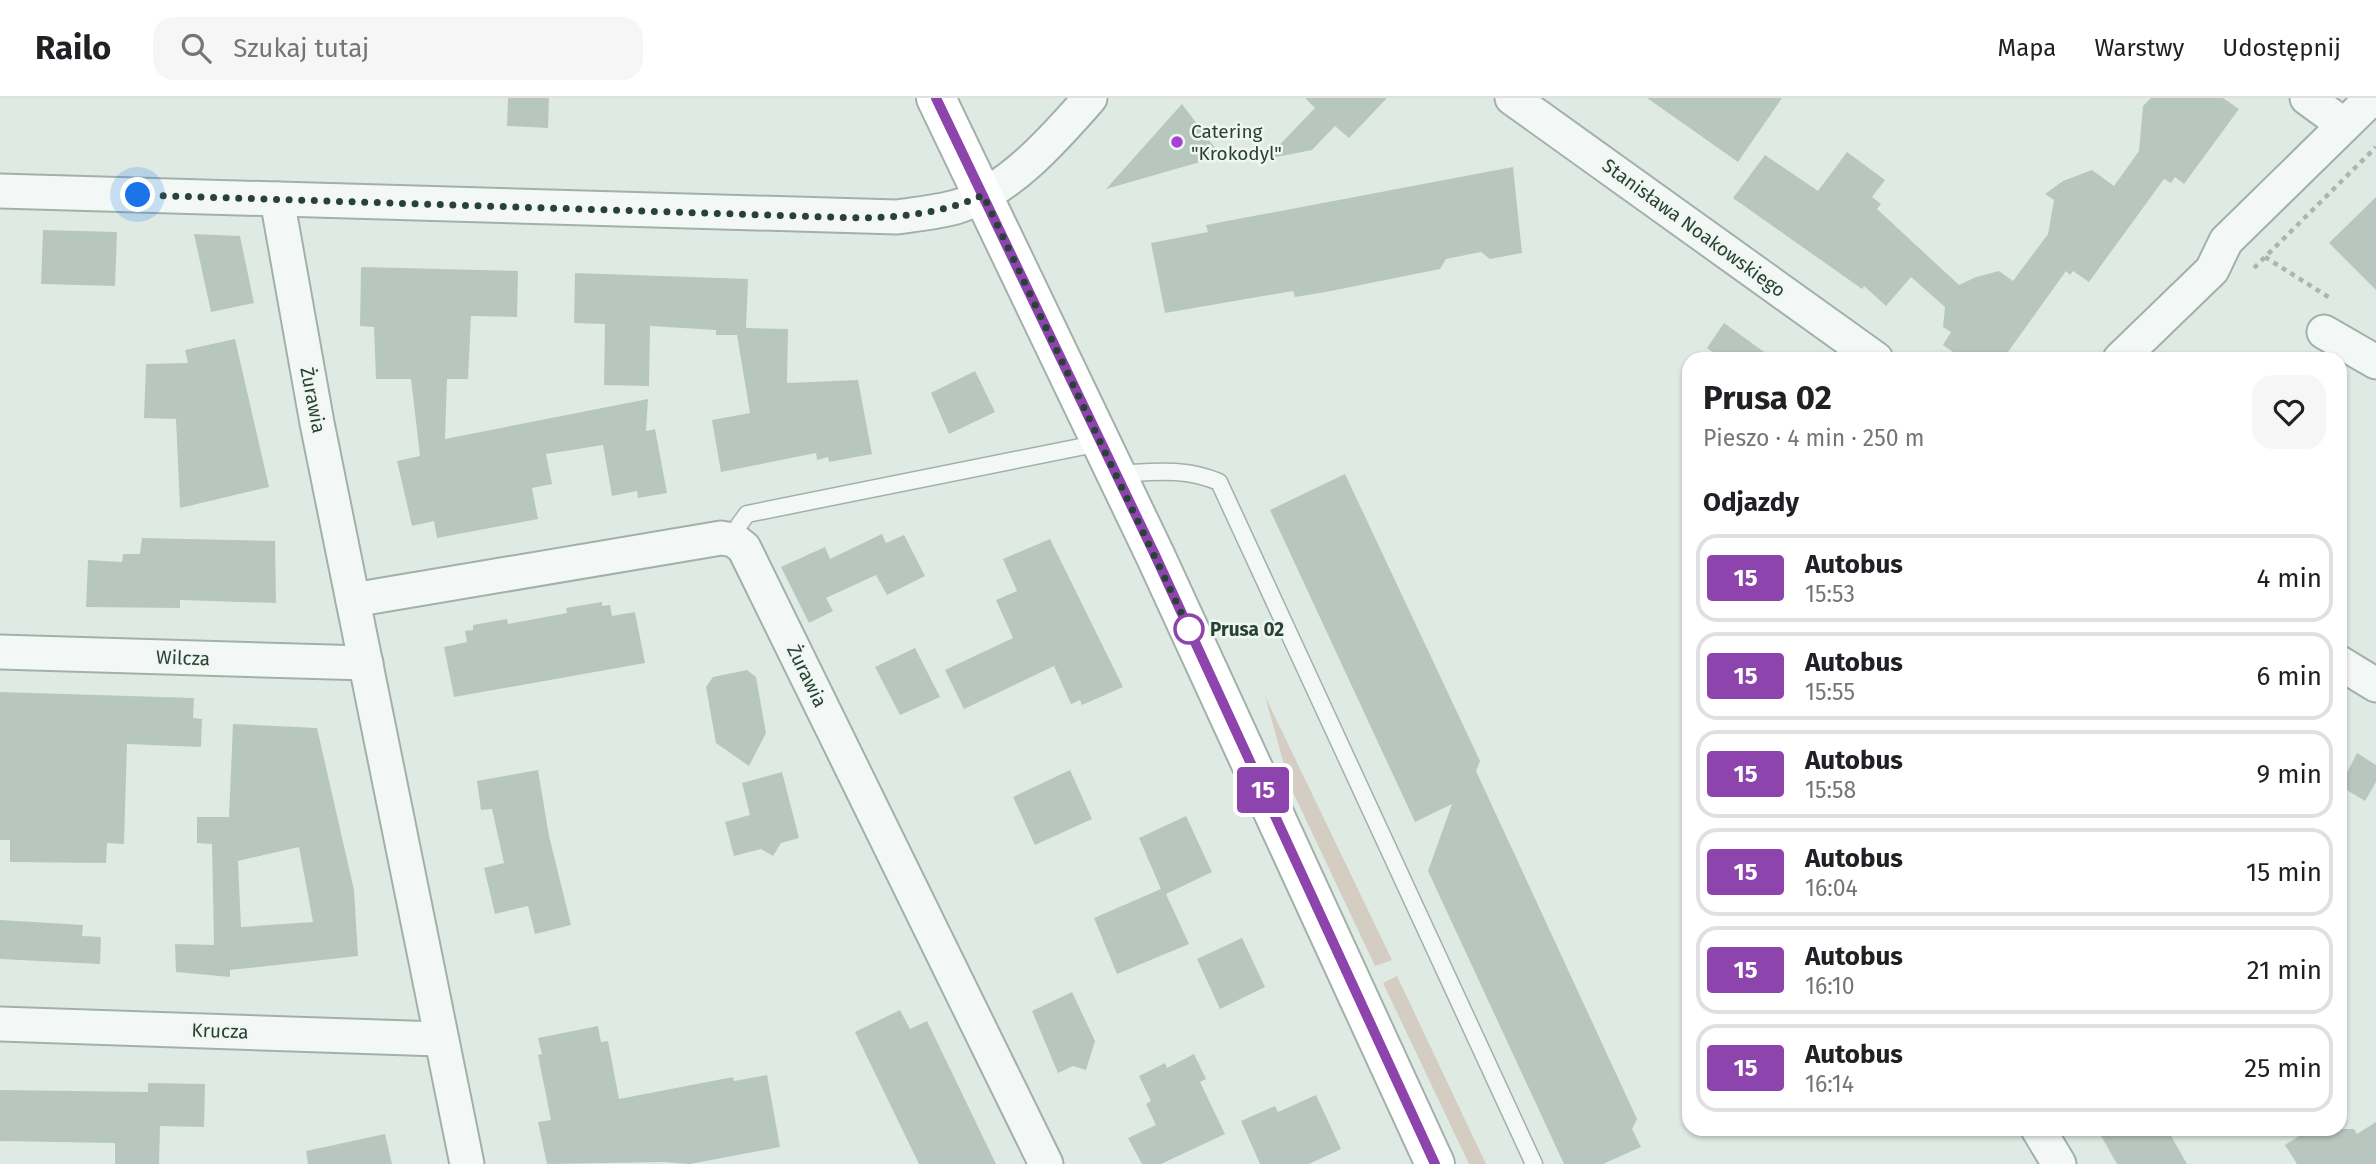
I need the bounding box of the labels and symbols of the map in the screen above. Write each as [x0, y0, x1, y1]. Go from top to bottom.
place label: Catering "Krokodyl" [1191, 120, 1282, 165]
marker: Catering "Krokodyl" [1169, 134, 1185, 150]
street label: Stanisława Noakowskiego [1598, 154, 1790, 302]
your location [120, 177, 155, 212]
street label: Żurawia [295, 365, 331, 435]
marker: Prusa 02 [1174, 614, 1204, 644]
place label: Prusa 02 [1210, 618, 1284, 641]
street label: Żurawia [782, 641, 832, 711]
street label: Wilcza [156, 646, 210, 670]
line badge: 15 [1232, 767, 1294, 813]
street label: Krucza [191, 1019, 249, 1043]

